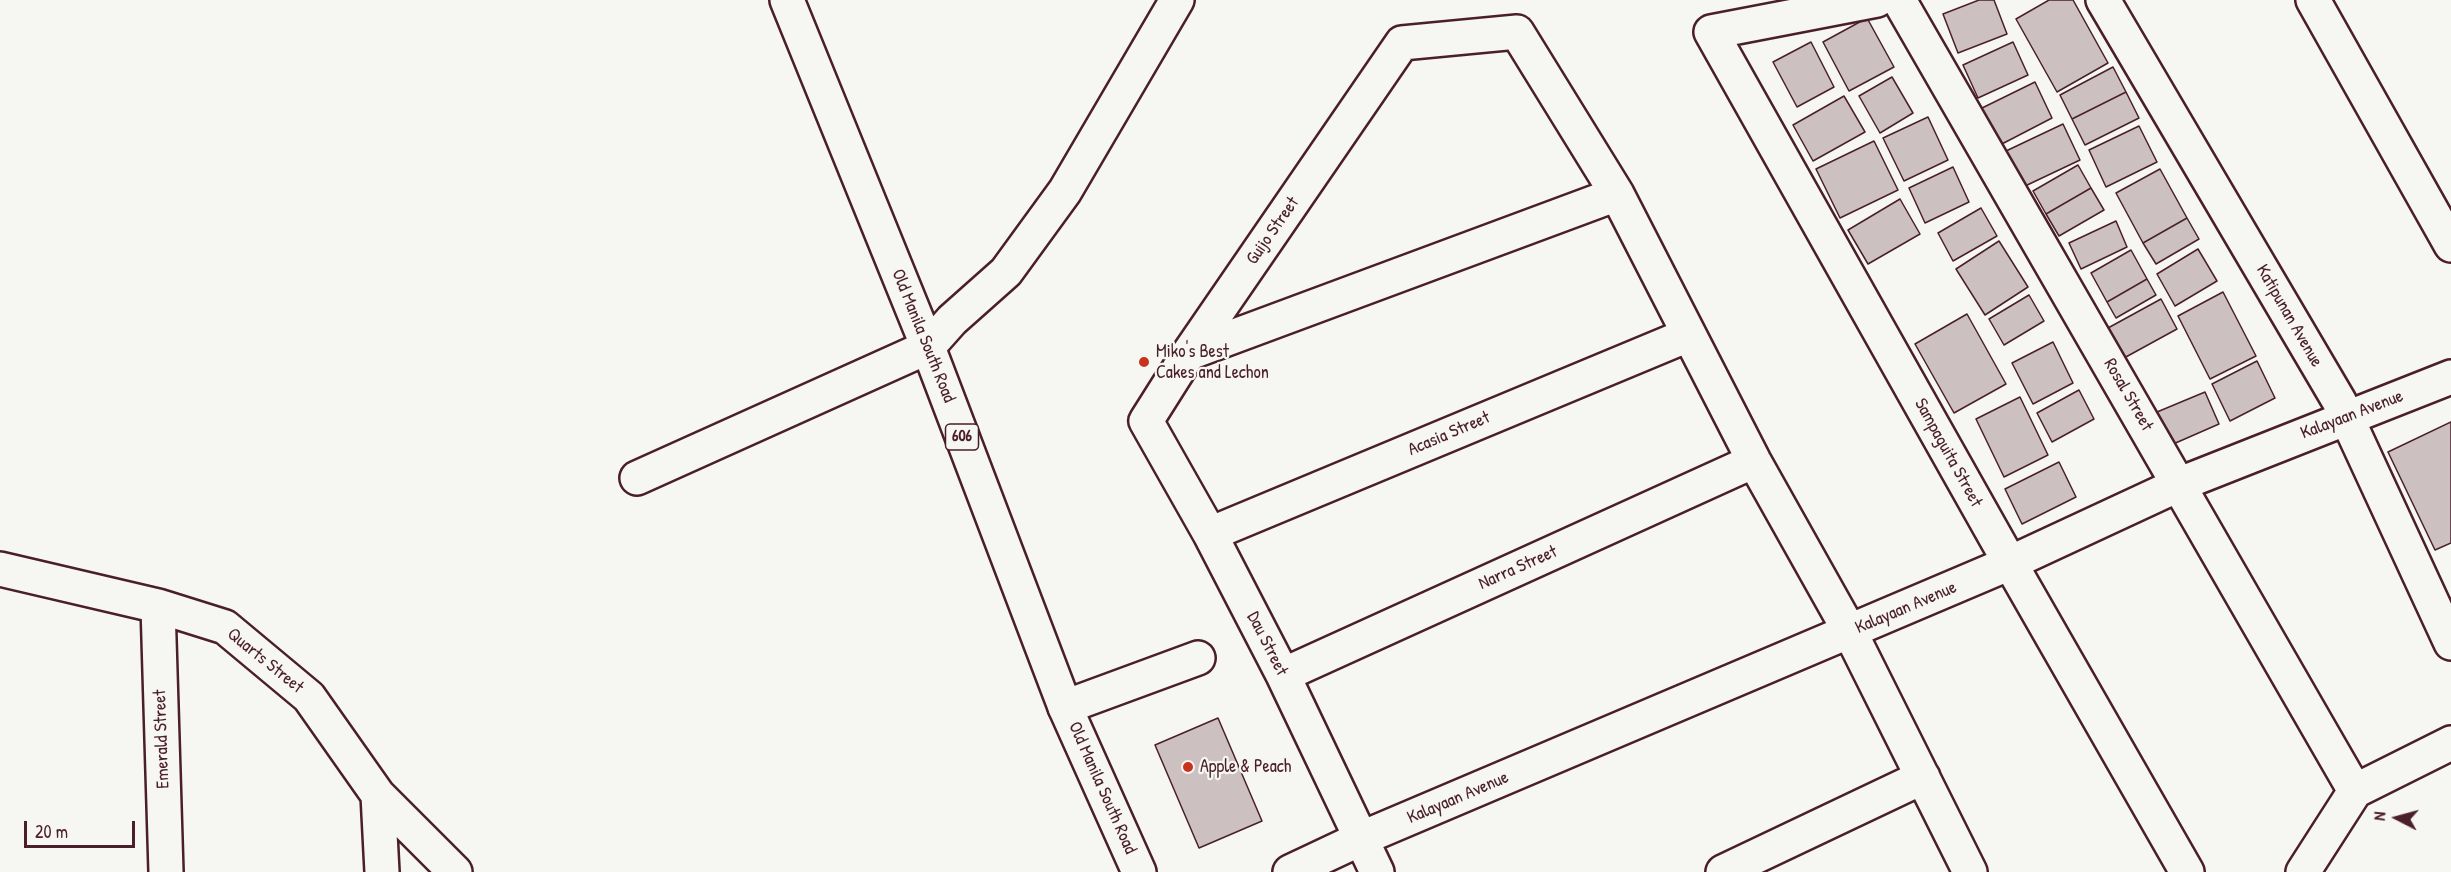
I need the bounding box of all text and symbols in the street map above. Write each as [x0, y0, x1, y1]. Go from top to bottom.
street label: Guijo Street [1242, 193, 1304, 269]
street label: Katipunan Avenue [2251, 261, 2327, 371]
street label: Old Manila South Road [886, 266, 960, 406]
place label: Miko's Best Cakes and Lechon [1156, 341, 1269, 384]
marker: Miko's Best Cakes and Lechon [1137, 355, 1151, 369]
street label: Rosal Street [2099, 355, 2157, 435]
street label: Kalayaan Avenue [2298, 386, 2406, 444]
street label: Sampaguita Street [1909, 395, 1987, 511]
street label: Acasia Street [1405, 407, 1493, 461]
road number: 606 [946, 424, 978, 450]
street label: Narra Street [1475, 541, 1561, 595]
street label: Kalayaan Avenue [1852, 577, 1960, 639]
street label: Dau Street [1242, 608, 1292, 680]
street label: Quarts Street [222, 624, 308, 698]
street label: Emerald Street [149, 689, 175, 789]
street label: Old Manila South Road [1063, 719, 1141, 857]
place label: Apple & Peach [1200, 756, 1291, 778]
marker: Apple & Peach [1181, 760, 1195, 774]
street label: Kalayaan Avenue [1404, 767, 1512, 829]
north arrow [2367, 788, 2427, 848]
scale bar [27, 809, 138, 847]
text: N [2368, 811, 2390, 822]
text: 20 m [35, 819, 68, 844]

